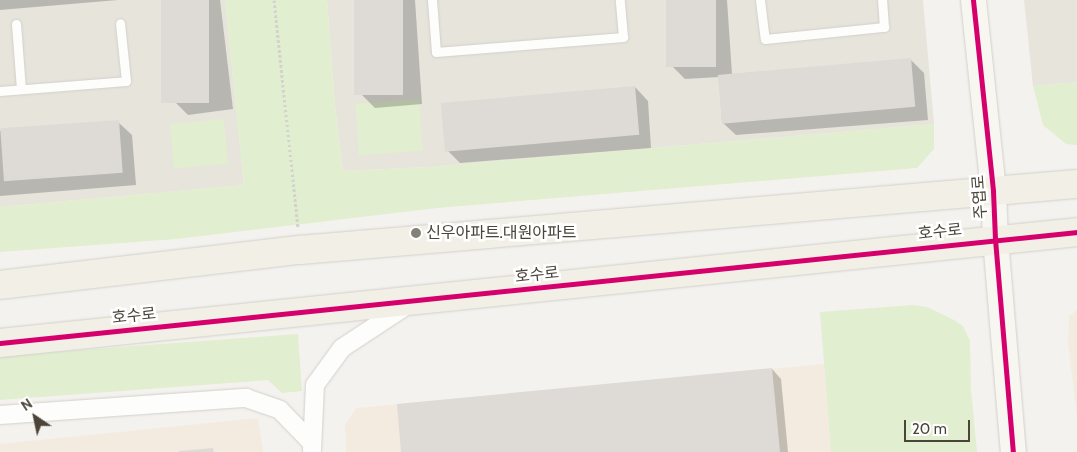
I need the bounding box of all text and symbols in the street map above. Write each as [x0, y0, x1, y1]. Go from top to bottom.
street label: 주엽로 [969, 174, 991, 220]
street label: 호수로 [917, 220, 963, 244]
place label: 신우아파트.대원아파트 [426, 223, 577, 243]
marker: 신우아파트.대원아파트 [410, 227, 422, 239]
street label: 호수로 [514, 263, 560, 287]
street label: 호수로 [111, 304, 157, 328]
north arrow [10, 392, 60, 442]
text: N [17, 394, 36, 415]
scale bar [907, 410, 973, 442]
text: 20 m [912, 420, 947, 438]

